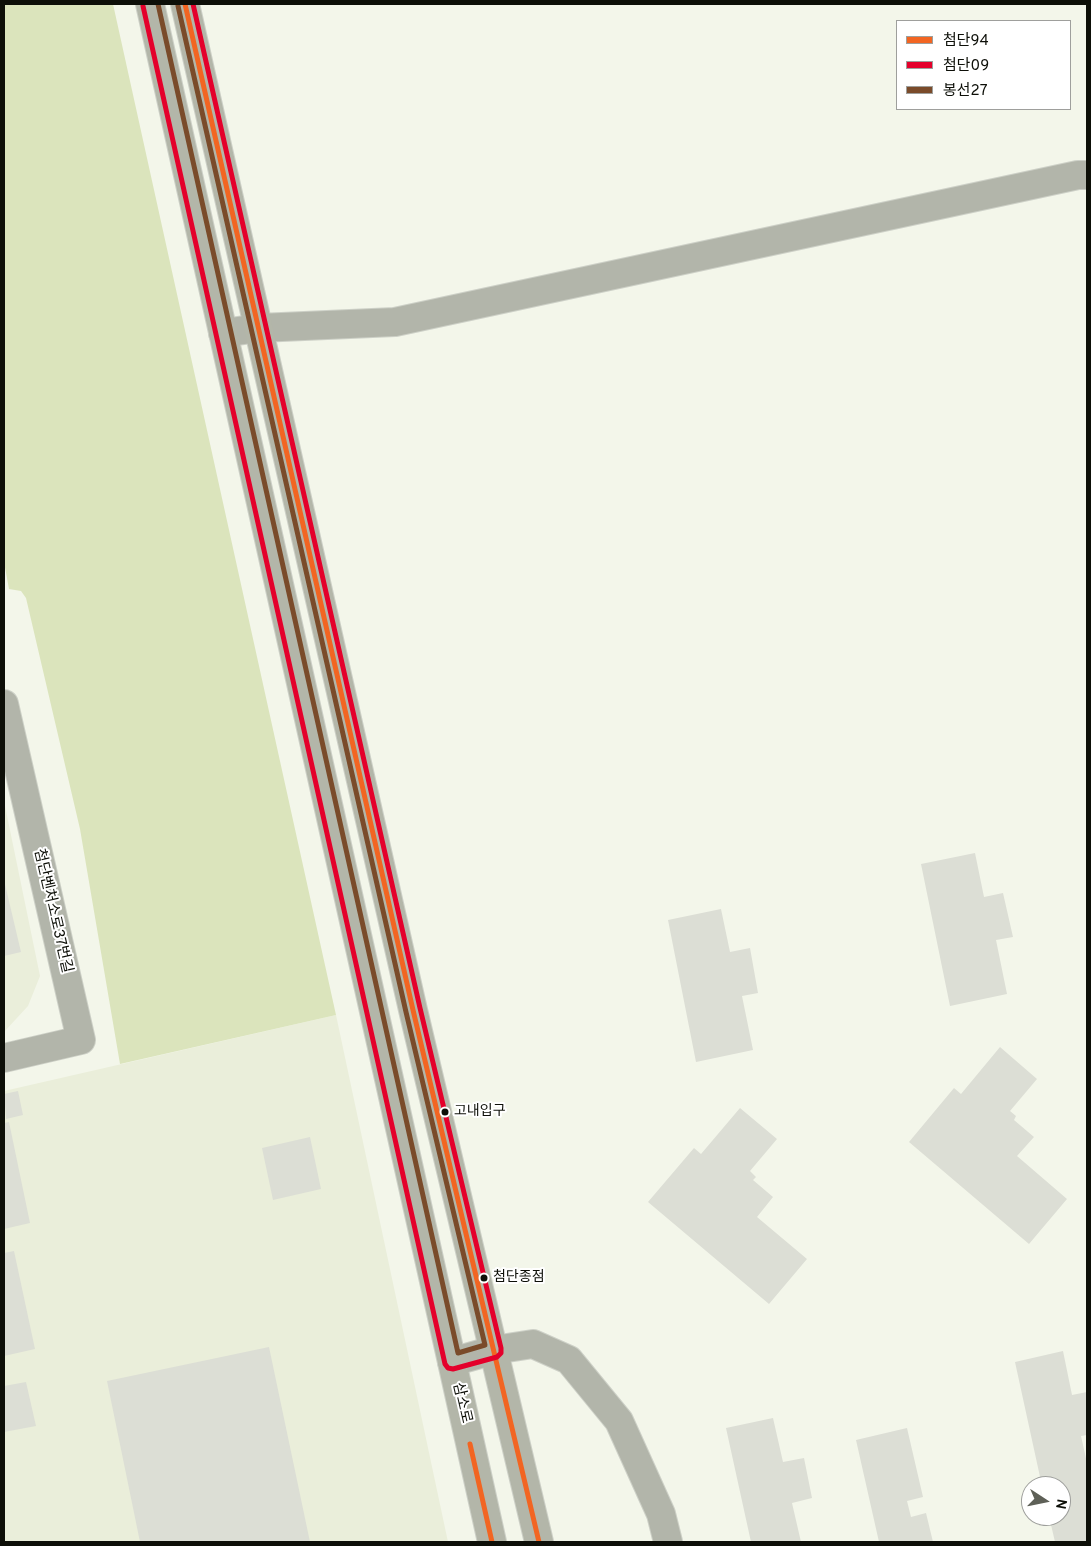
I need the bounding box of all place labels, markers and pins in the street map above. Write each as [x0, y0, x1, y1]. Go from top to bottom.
place label: 고내입구 [454, 1104, 506, 1120]
marker: 고내입구 [440, 1107, 450, 1117]
place label: 첨단종점 [493, 1270, 545, 1286]
marker: 첨단종점 [479, 1273, 489, 1283]

